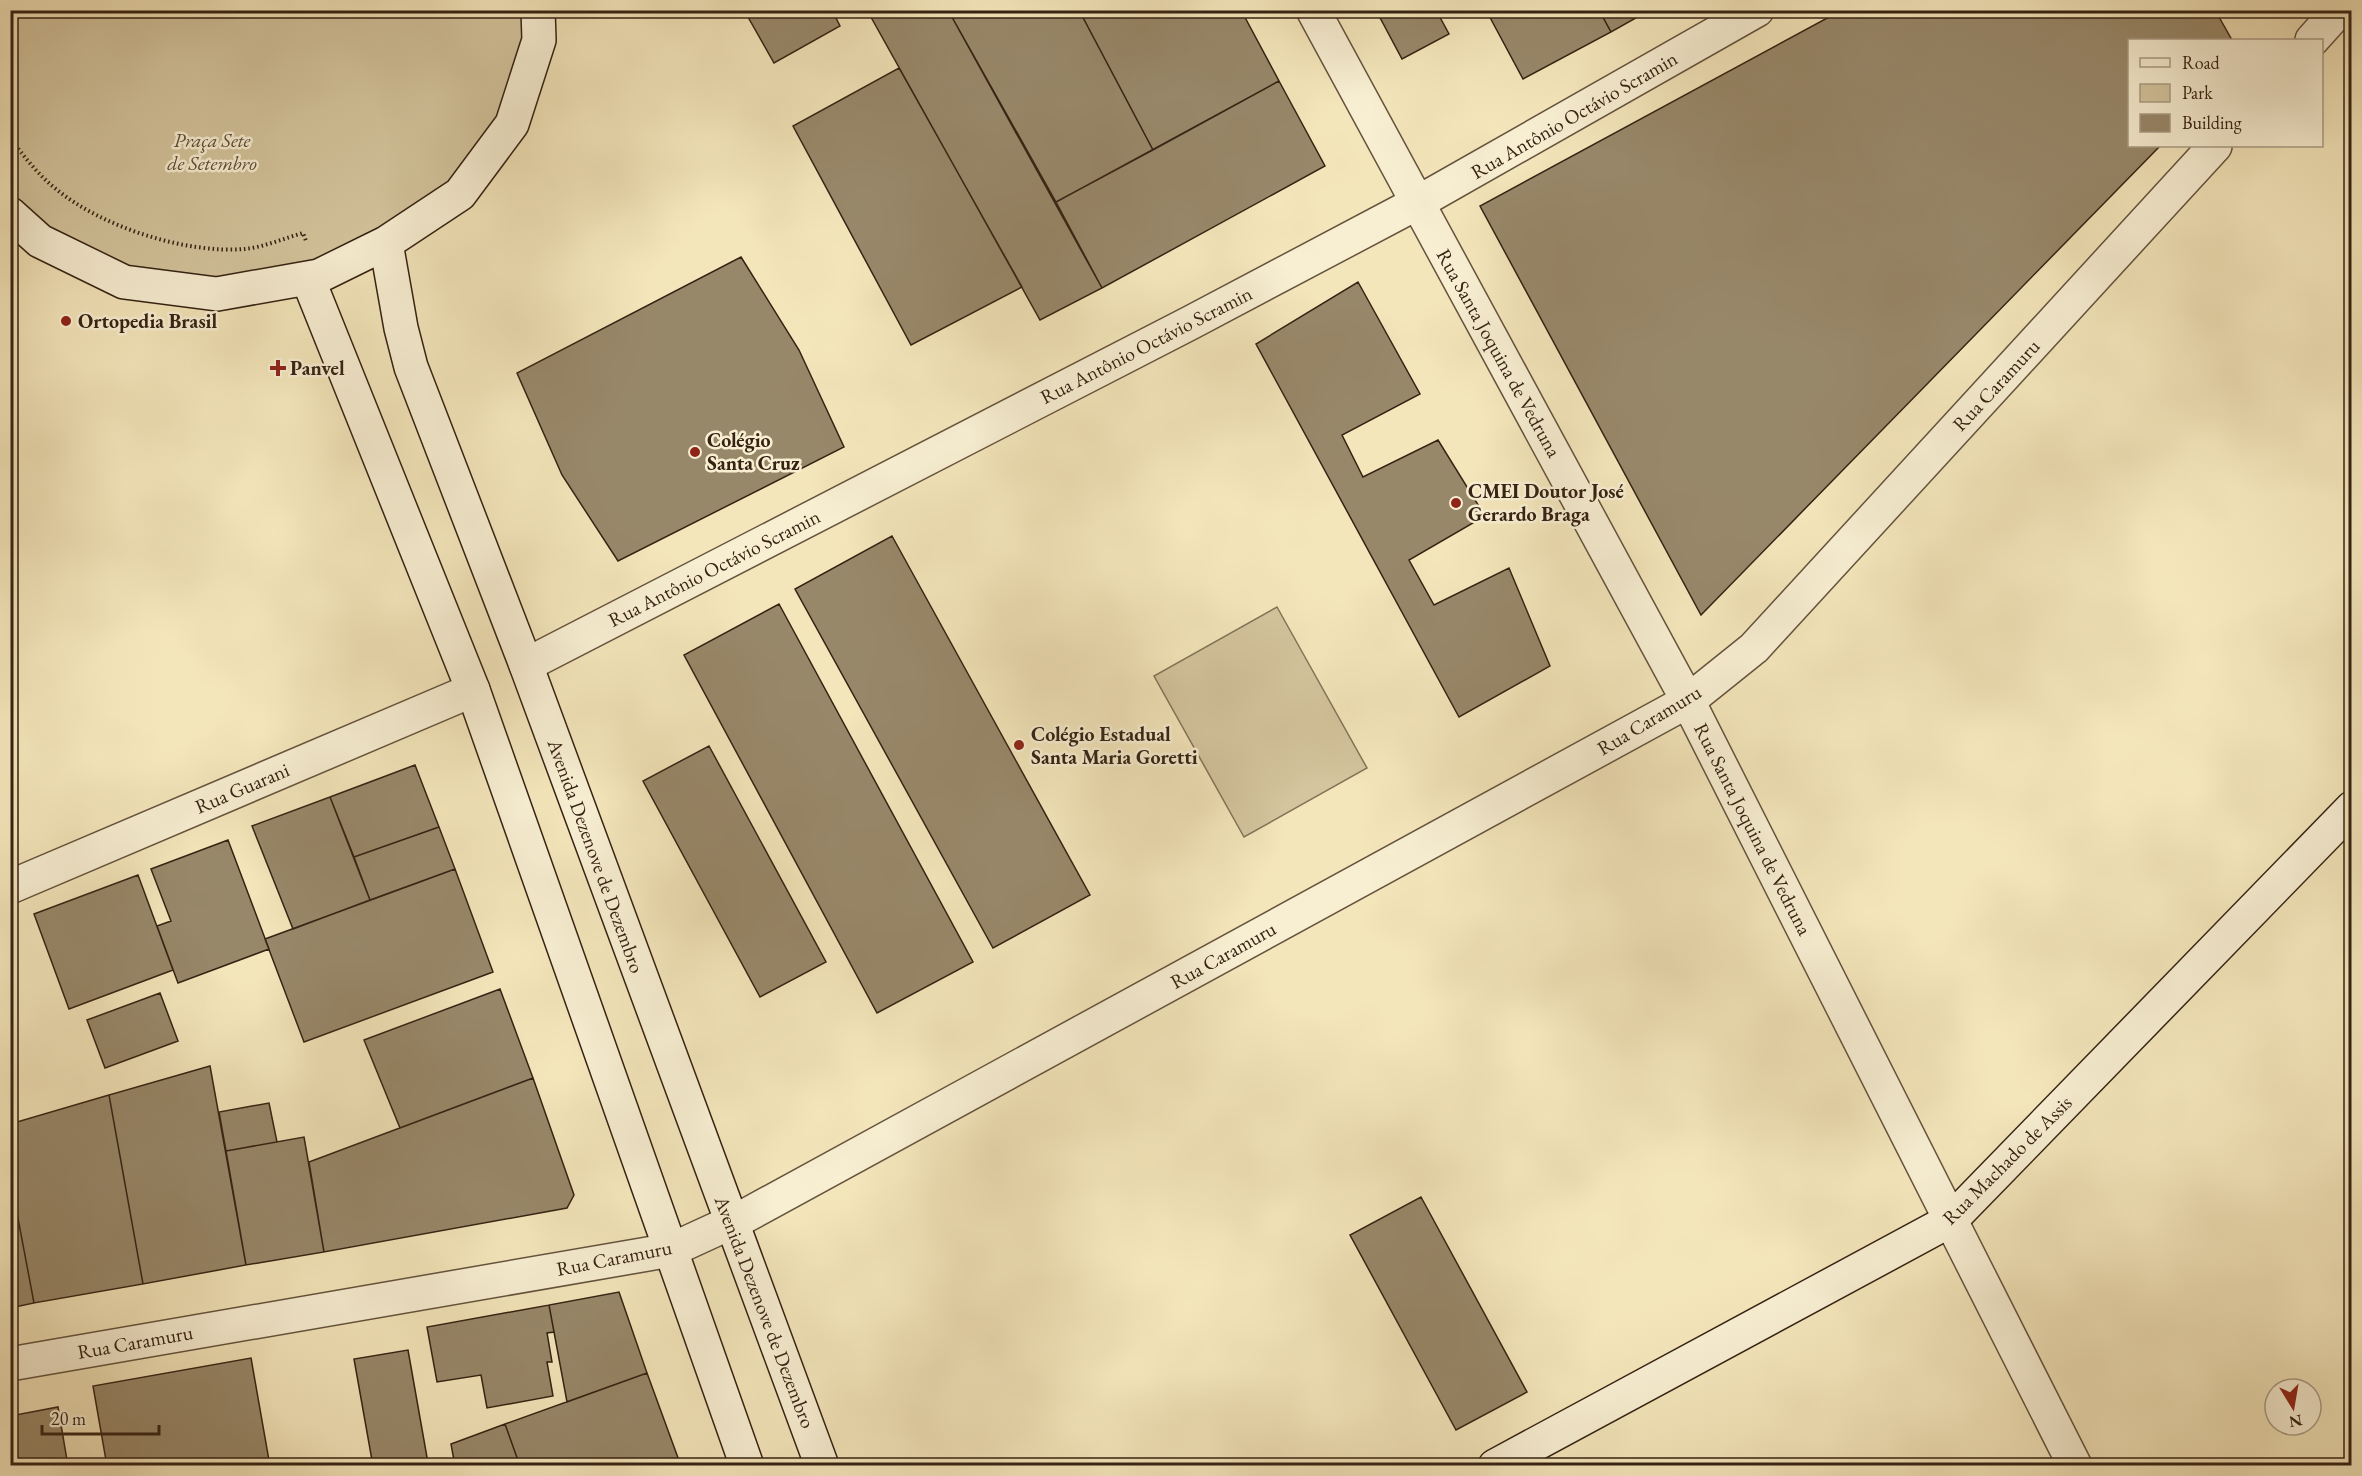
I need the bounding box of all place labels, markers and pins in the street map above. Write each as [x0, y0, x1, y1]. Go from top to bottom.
place label: Ortopedia Brasil [78, 308, 217, 334]
marker: Ortopedia Brasil [59, 314, 73, 328]
place label: Panvel [290, 355, 345, 381]
marker: Panvel [271, 361, 285, 375]
place label: Colégio Santa Cruz [707, 427, 800, 476]
marker: Colégio Santa Cruz [688, 445, 702, 459]
place label: CMEI Doutor José Gerardo Braga [1468, 478, 1624, 527]
marker: CMEI Doutor José Gerardo Braga [1449, 496, 1463, 510]
place label: Colégio Estadual Santa Maria Goretti [1031, 721, 1198, 770]
marker: Colégio Estadual Santa Maria Goretti [1012, 738, 1026, 752]

